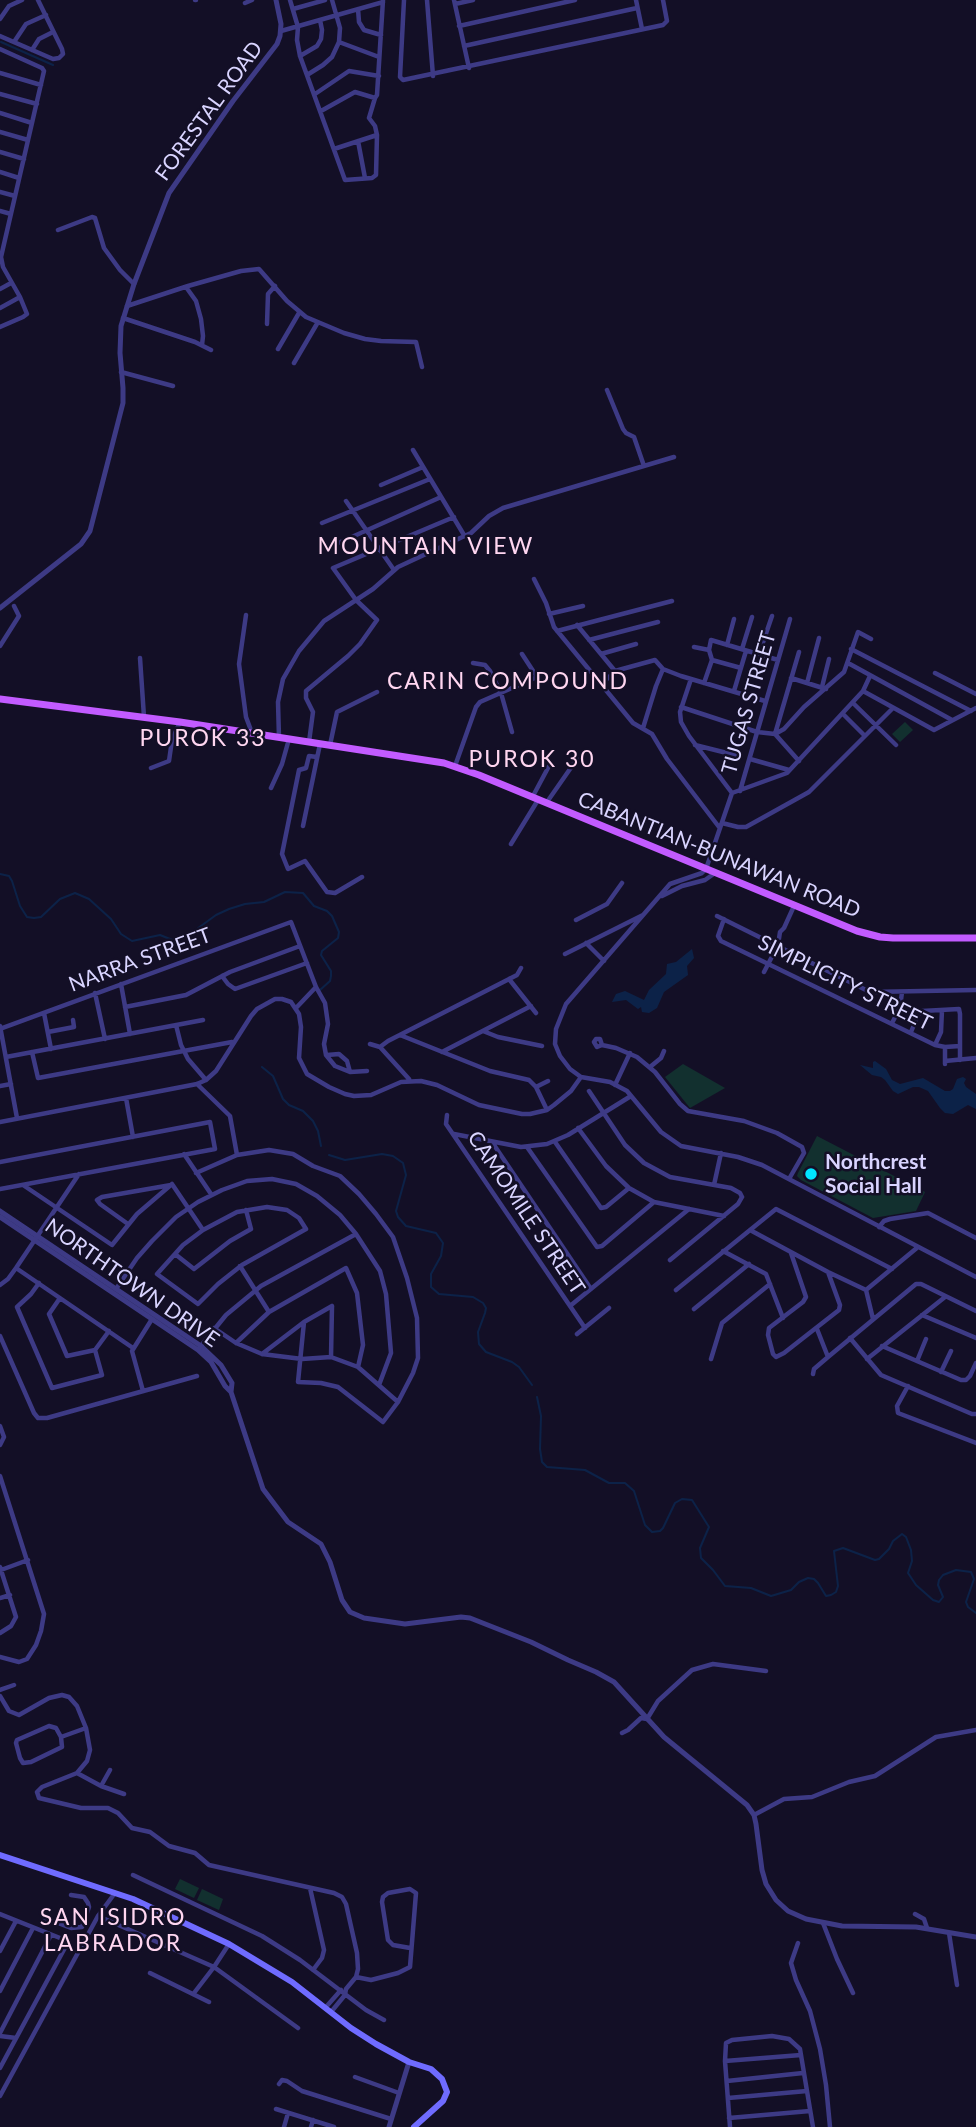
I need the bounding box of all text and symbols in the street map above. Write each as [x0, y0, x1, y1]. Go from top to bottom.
street label: FORESTAL ROAD [150, 36, 268, 186]
district label: MOUNTAIN VIEW [319, 533, 533, 561]
street label: TUGAS STREET [717, 629, 781, 777]
district label: CARIN COMPOUND [389, 668, 627, 696]
district label: PUROK 33 [140, 725, 266, 753]
district label: PUROK 30 [469, 746, 595, 774]
street label: CABANTIAN-BUNAWAN ROAD [574, 787, 864, 923]
street label: NARRA STREET [65, 923, 215, 997]
street label: SIMPLICITY STREET [754, 930, 936, 1036]
street label: CAMOMILE STREET [462, 1126, 590, 1300]
place label: Northcrest Social Hall [825, 1149, 926, 1199]
marker: Northcrest Social Hall [803, 1166, 819, 1182]
street label: NORTHTOWN DRIVE [40, 1213, 224, 1353]
district label: SAN ISIDRO LABRADOR [41, 1904, 185, 1958]

